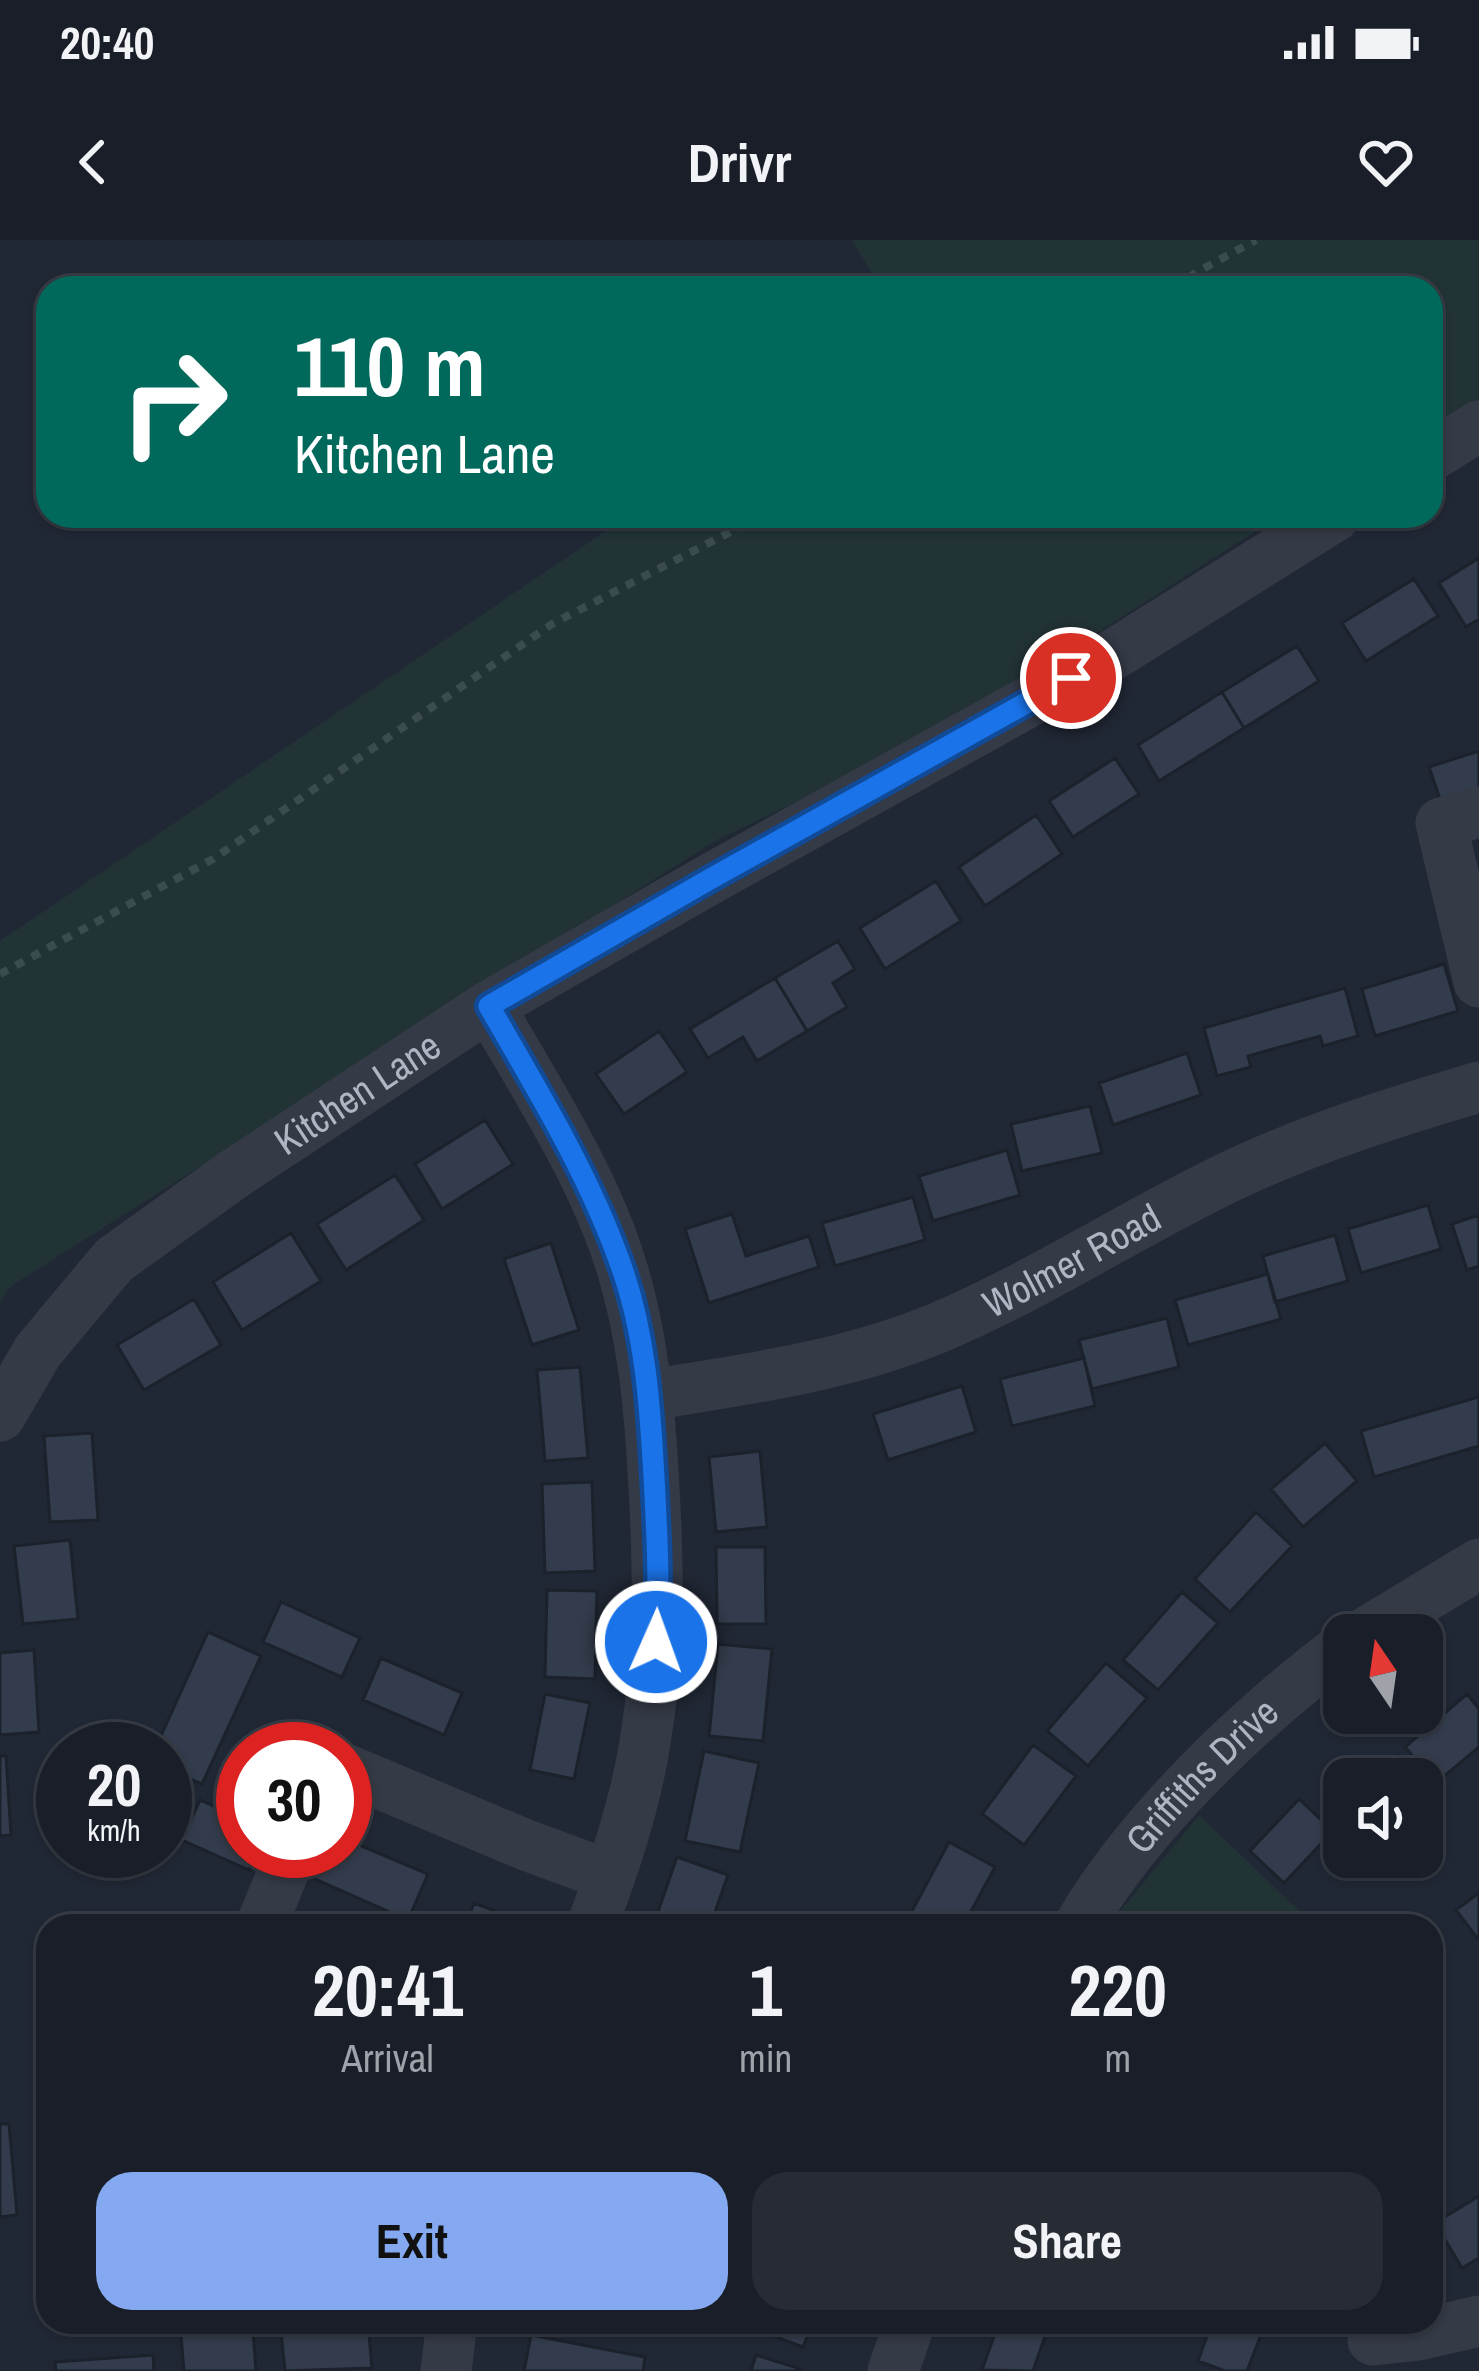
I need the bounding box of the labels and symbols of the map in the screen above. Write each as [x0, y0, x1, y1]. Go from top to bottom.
pin [1020, 627, 1122, 729]
street label: Kitchen Lane [264, 1019, 450, 1166]
street label: Wolmer Road [974, 1191, 1170, 1330]
position arrow [593, 1579, 719, 1705]
north arrow [1323, 1614, 1443, 1734]
street label: Griffiths Drive [1113, 1686, 1289, 1864]
speed limit sign: 30 [216, 1722, 372, 1878]

